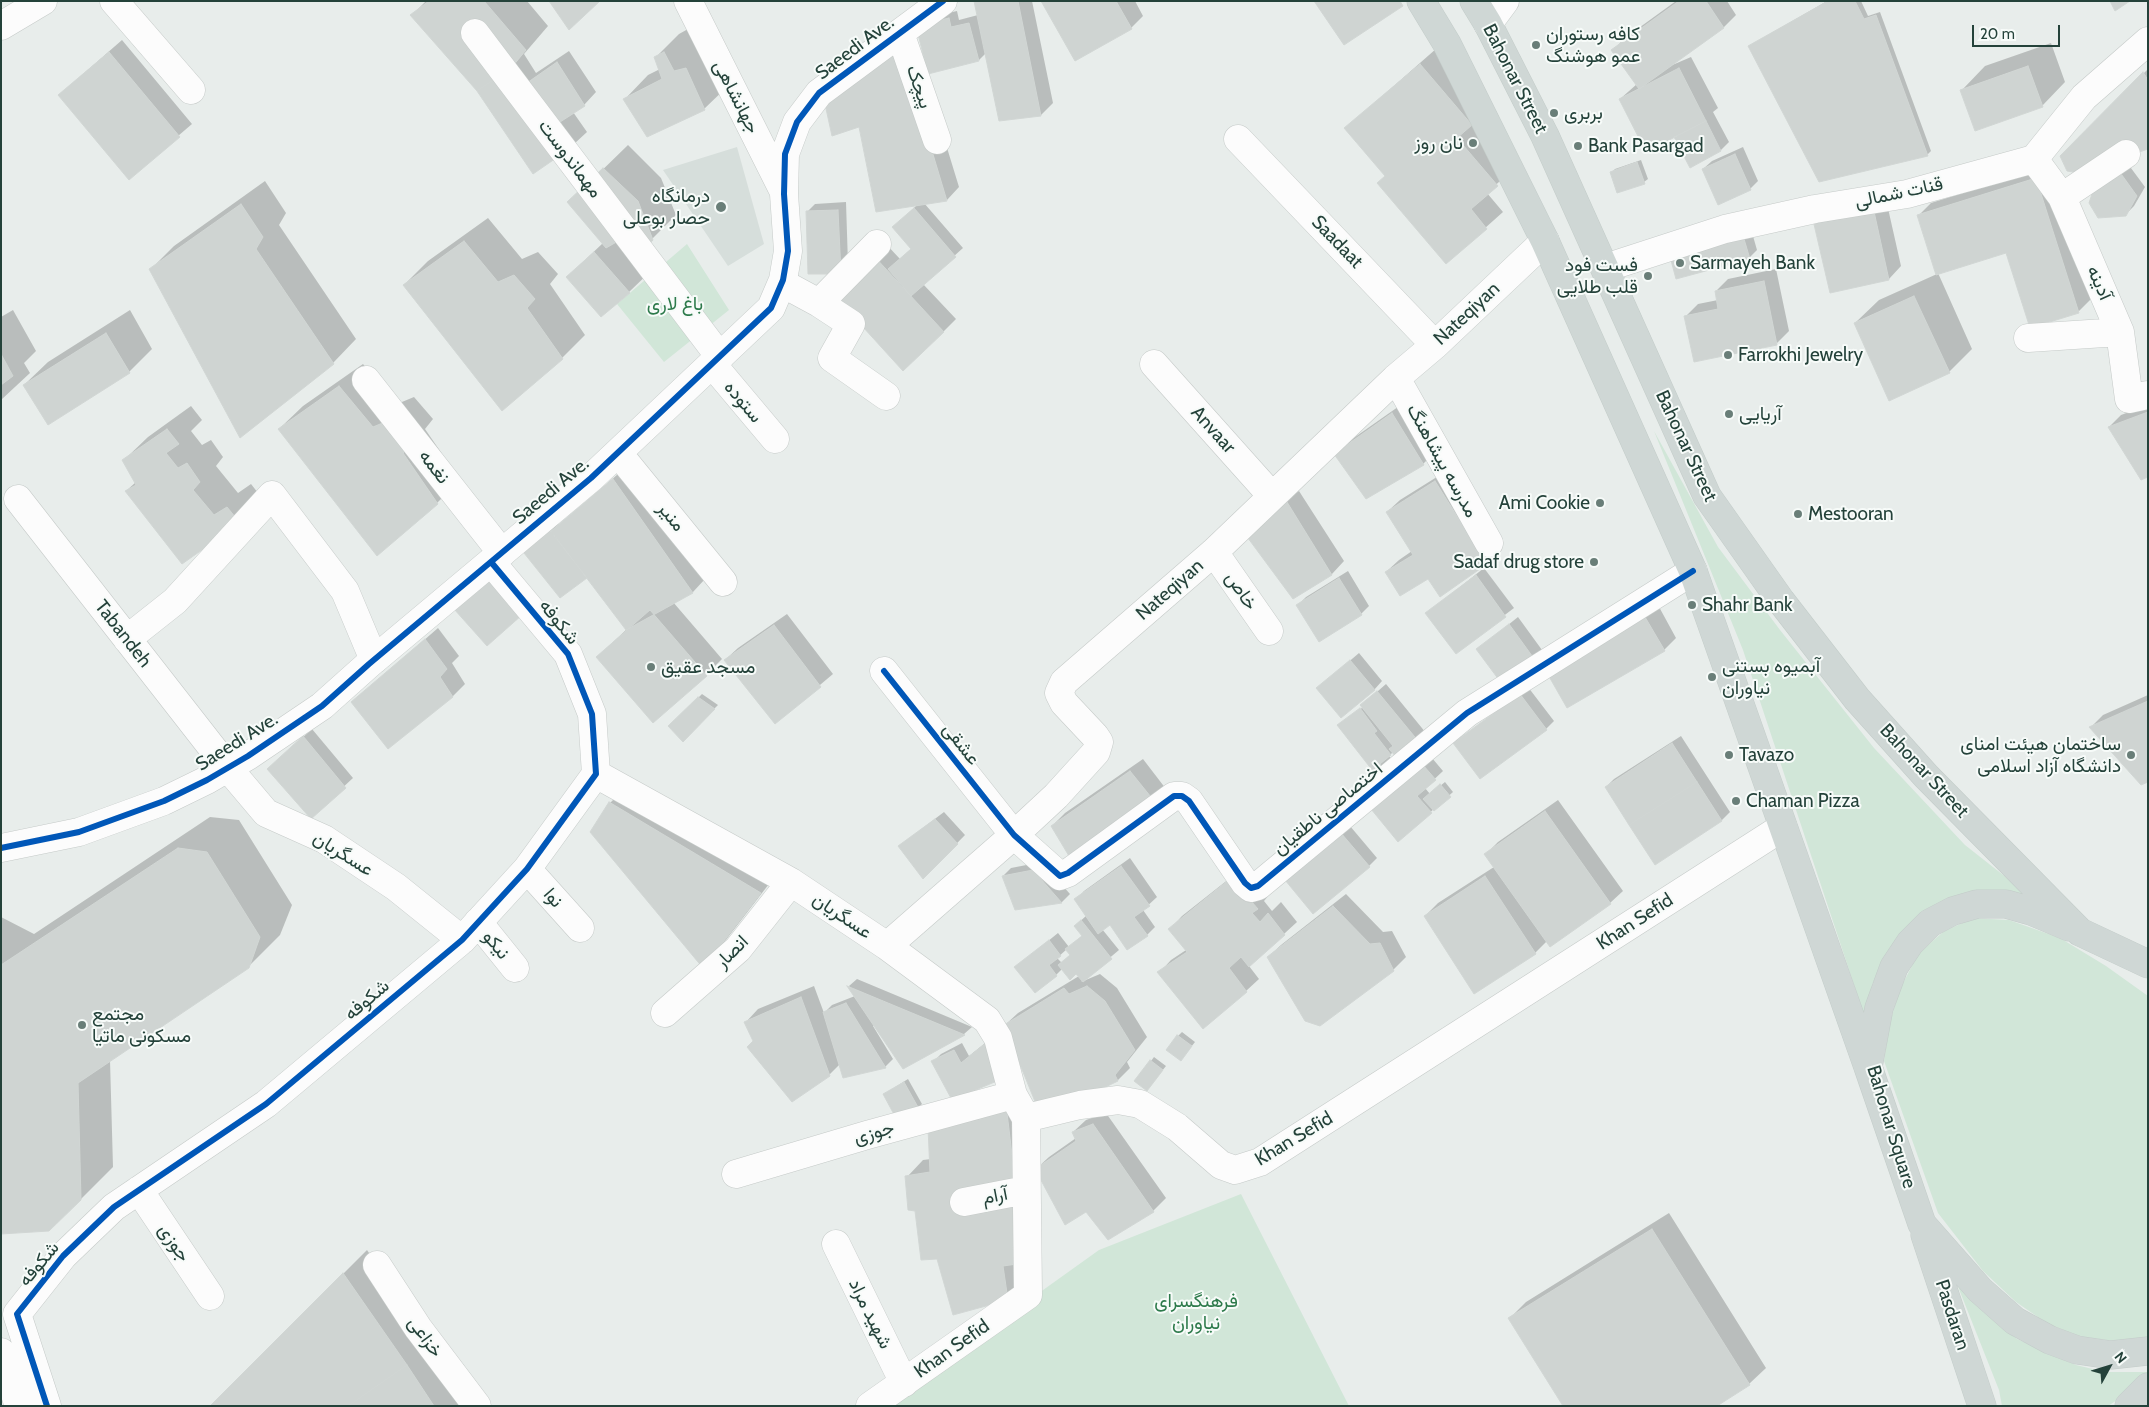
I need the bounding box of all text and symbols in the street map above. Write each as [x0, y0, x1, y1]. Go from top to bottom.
street label: Saeedi Ave. [811, 11, 899, 85]
scale bar [1974, 15, 2062, 47]
street label: Bahonar Street [1478, 20, 1552, 138]
place label: کافه رستوران عمو هوشنگ [1546, 23, 1640, 67]
text: 20 m [1980, 25, 2015, 43]
marker: کافه رستوران عمو هوشنگ [1530, 39, 1542, 51]
street label: جهانشاهی [708, 57, 764, 137]
street label: پیچک [901, 62, 937, 112]
place label: بربری [1564, 102, 1603, 124]
marker: بربری [1548, 107, 1560, 119]
street label: مهماندوست [533, 115, 607, 203]
place label: نان روز [1414, 132, 1463, 154]
place label: Bank Pasargad [1588, 135, 1704, 157]
marker: نان روز [1467, 137, 1479, 149]
marker: Bank Pasargad [1572, 140, 1584, 152]
street label: قنات شمالى [1853, 173, 1945, 213]
place label: درمانگاه حصار بوعلی [623, 185, 710, 229]
marker: درمانگاه حصار بوعلی [714, 200, 728, 214]
street label: Saadaat [1306, 211, 1368, 273]
place label: Sarmayeh Bank [1690, 252, 1815, 274]
place label: فست فود قلب طلایی [1557, 254, 1638, 298]
marker: Sarmayeh Bank [1674, 257, 1686, 269]
street label: آدینه [2081, 262, 2117, 304]
marker: فست فود قلب طلایی [1642, 270, 1654, 282]
street label: Nateqiyan [1429, 278, 1505, 350]
park label: باغ لاری [647, 293, 703, 315]
place label: Farrokhi Jewelry [1738, 344, 1863, 366]
marker: Farrokhi Jewelry [1722, 349, 1734, 361]
street label: ستوده [719, 376, 767, 428]
street label: Bahonar Street [1650, 387, 1722, 505]
street label: مدرسه پیشاهنگ [1401, 400, 1483, 522]
street label: Anvaar [1186, 402, 1240, 458]
place label: آریایی [1739, 403, 1782, 425]
marker: آریایی [1723, 408, 1735, 420]
street label: نغمه [414, 445, 454, 489]
street label: Saeedi Ave. [508, 453, 594, 529]
place label: Ami Cookie [1499, 492, 1590, 514]
marker: Ami Cookie [1594, 497, 1606, 509]
street label: منیر [652, 498, 690, 536]
place label: Mestooran [1808, 503, 1894, 525]
marker: Mestooran [1792, 508, 1804, 520]
place label: Sadaf drug store [1453, 551, 1584, 573]
street label: Nateqiyan [1132, 554, 1208, 626]
marker: Sadaf drug store [1588, 556, 1600, 568]
street label: خاص [1220, 567, 1262, 615]
place label: Shahr Bank [1702, 594, 1793, 616]
street label: شکوفه [534, 595, 584, 649]
street label: Tabandeh [90, 596, 156, 672]
marker: Shahr Bank [1686, 599, 1698, 611]
place label: آبمیوه بستنی نیاوران [1722, 655, 1820, 699]
place label: مسجد عقیق [661, 656, 755, 678]
marker: مسجد عقیق [645, 661, 657, 673]
marker: آبمیوه بستنی نیاوران [1706, 671, 1718, 683]
street label: Saeedi Ave. [192, 708, 282, 776]
street label: عشقی [937, 718, 985, 770]
street label: Bahonar Street [1875, 719, 1973, 823]
place label: ساختمان هیئت امنای دانشگاه آزاد اسلامی [1960, 733, 2121, 777]
place label: Tavazo [1739, 744, 1794, 766]
marker: Tavazo [1723, 749, 1735, 761]
marker: ساختمان هیئت امنای دانشگاه آزاد اسلامی [2125, 749, 2137, 761]
street label: اختصاصی ناطقیان [1268, 758, 1388, 860]
place label: Chaman Pizza [1746, 790, 1860, 812]
marker: Chaman Pizza [1730, 795, 1742, 807]
street label: عسگریان [309, 827, 377, 881]
street label: نوا [538, 884, 568, 912]
street label: عسگریان [808, 888, 876, 944]
street label: Khan Sefid [1592, 889, 1678, 955]
street label: نیکو [478, 926, 514, 964]
street label: انصار [711, 931, 753, 973]
street label: شکوفه [340, 975, 394, 1025]
place label: مجتمع مسکونی ماتیا [92, 1003, 191, 1047]
marker: مجتمع مسکونی ماتیا [76, 1019, 88, 1031]
street label: Bahonar Square [1861, 1063, 1921, 1191]
street label: Khan Sefid [1251, 1107, 1337, 1171]
street label: جوزی [851, 1116, 897, 1150]
street label: آرام [980, 1182, 1010, 1210]
street label: جوزی [153, 1220, 195, 1266]
street label: شکوفه [14, 1237, 64, 1291]
street label: شهید مراد [843, 1275, 897, 1353]
street label: Pasdaran [1930, 1277, 1974, 1353]
park label: فرهنگسرای نیاوران [1154, 1290, 1238, 1334]
street label: خزاعی [402, 1312, 448, 1362]
street label: Khan Sefid [910, 1315, 994, 1383]
north arrow [2084, 1342, 2134, 1392]
text: N [2111, 1348, 2131, 1367]

